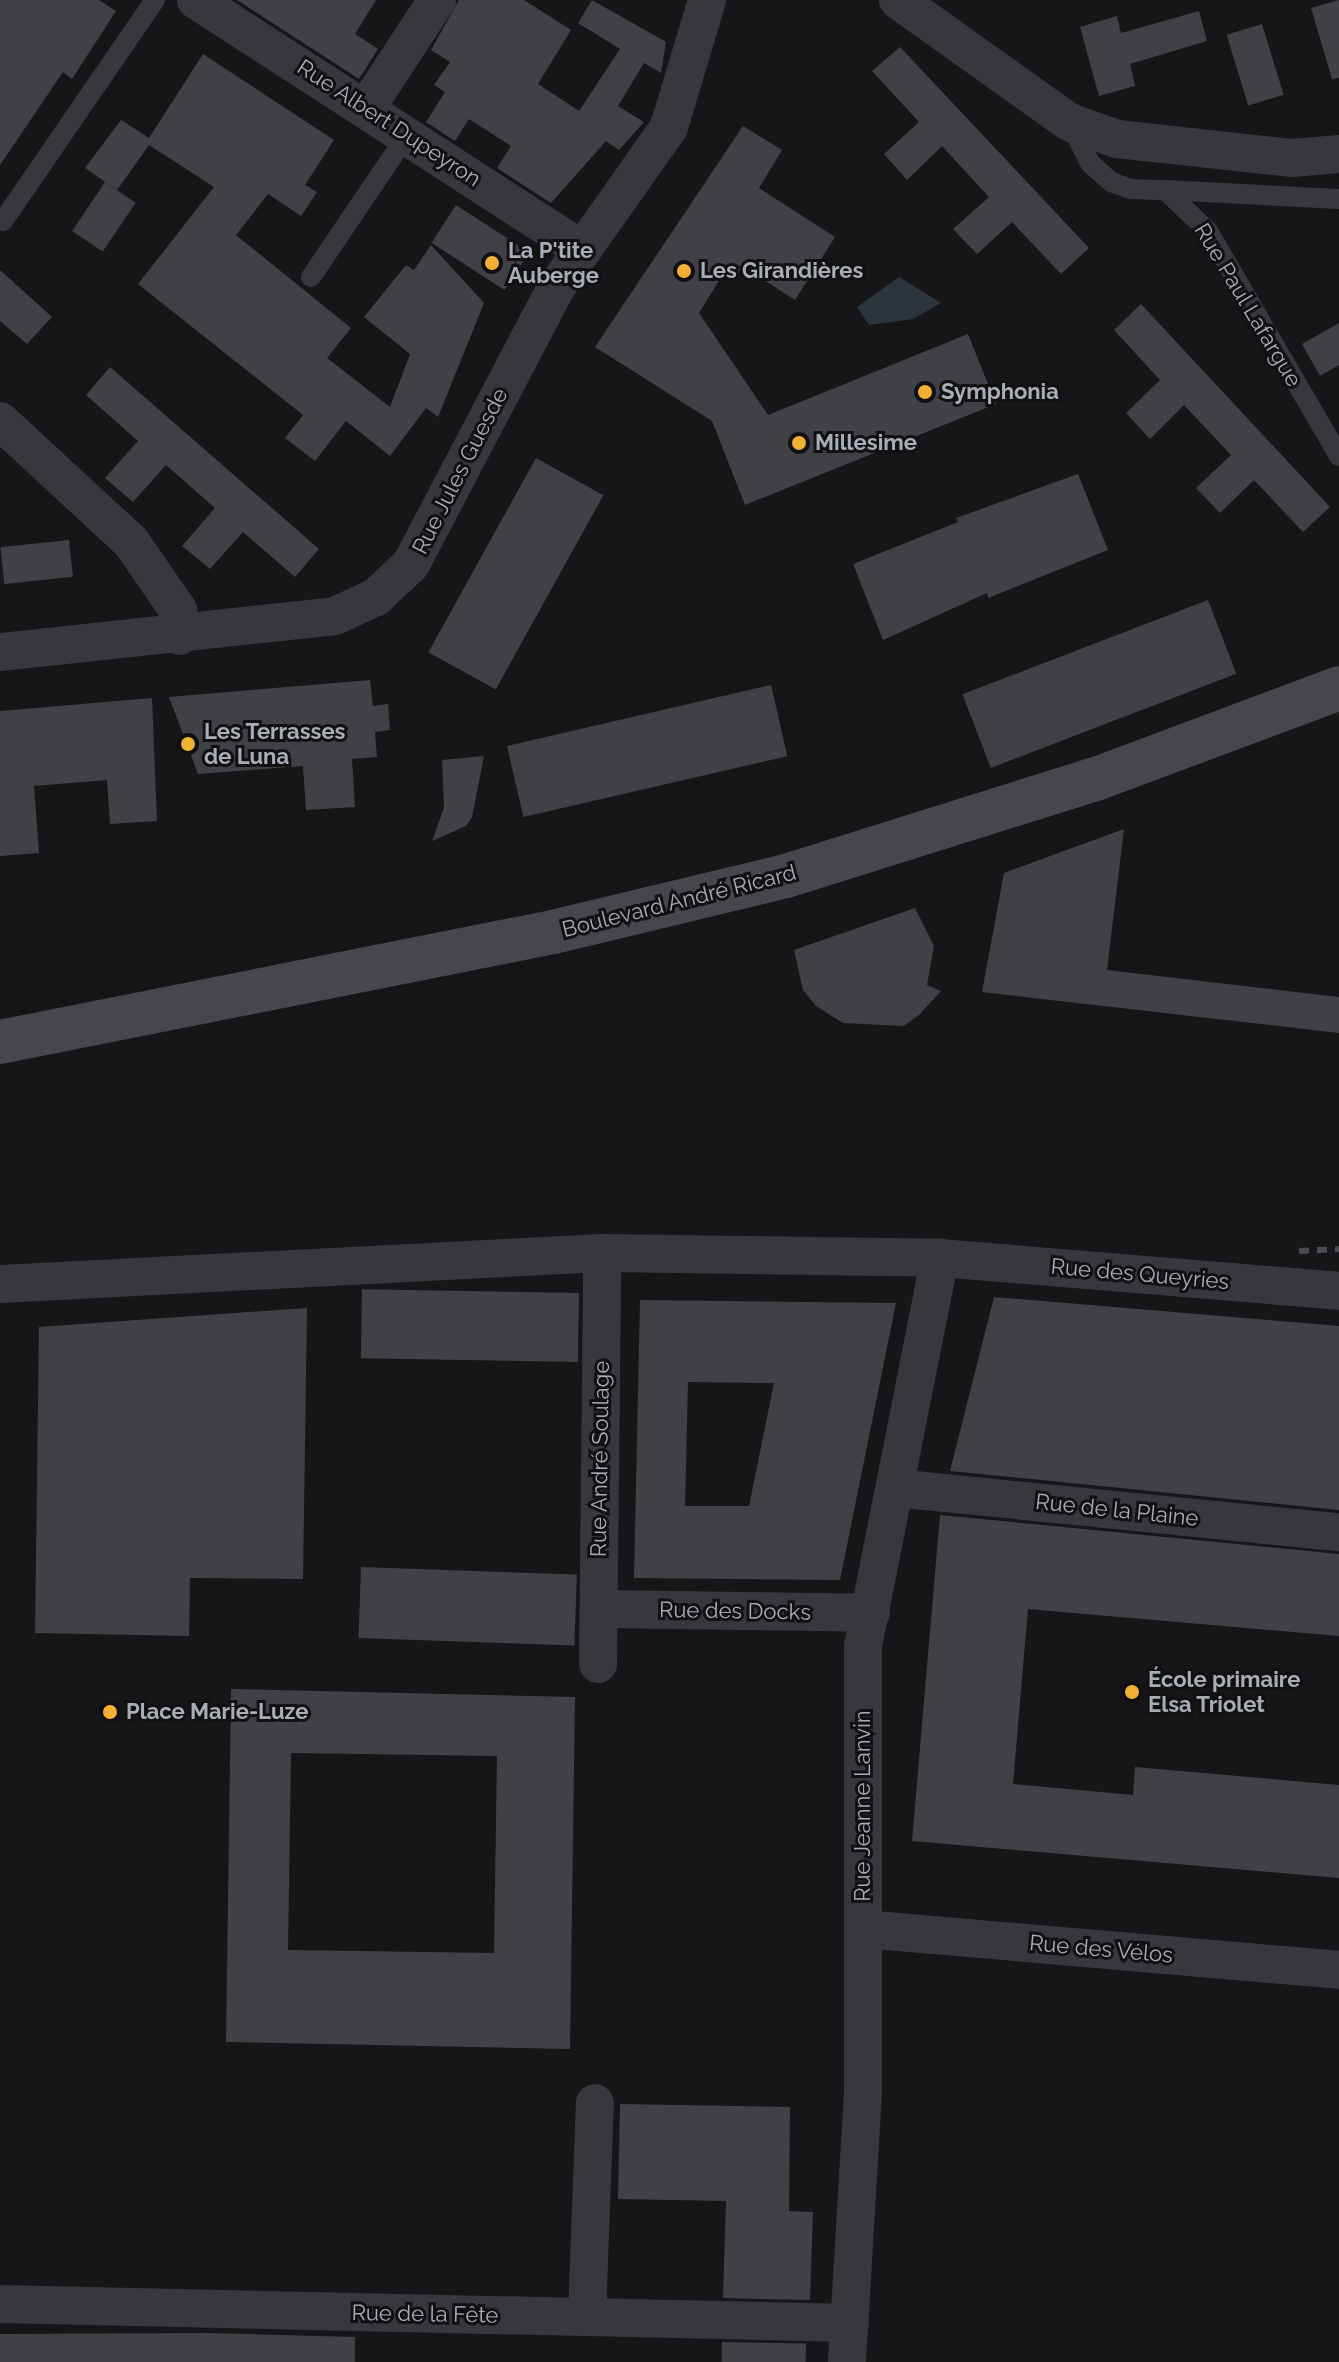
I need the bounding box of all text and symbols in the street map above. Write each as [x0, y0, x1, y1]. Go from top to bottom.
street label: Rue Albert Dupeyron [292, 54, 486, 192]
street label: Rue Paul Lafargue [1189, 218, 1307, 392]
place label: La P'tite Auberge [508, 237, 599, 288]
marker: La P'tite Auberge [483, 254, 501, 272]
place label: Les Girandières [700, 258, 863, 284]
marker: Les Girandières [675, 262, 693, 280]
place label: Symphonia [941, 379, 1059, 405]
street label: Rue Jules Guesde [407, 383, 513, 559]
marker: Symphonia [916, 383, 934, 401]
place label: Millesime [815, 430, 917, 456]
marker: Millesime [790, 434, 808, 452]
place label: Les Terrasses de Luna [204, 718, 346, 770]
marker: Les Terrasses de Luna [179, 735, 197, 753]
street label: Boulevard André Ricard [559, 859, 799, 943]
street label: Rue des Queyries [1050, 1253, 1230, 1295]
street label: Rue André Soulage [585, 1360, 615, 1558]
street label: Rue de la Plaine [1034, 1488, 1200, 1532]
street label: Rue des Docks [659, 1596, 811, 1626]
place label: École primaire Elsa Triolet [1148, 1666, 1300, 1718]
marker: École primaire Elsa Triolet [1123, 1683, 1141, 1701]
place label: Place Marie-Luze [126, 1699, 308, 1725]
marker: Place Marie-Luze [101, 1703, 119, 1721]
street label: Rue Jeanne Lanvin [850, 1710, 876, 1902]
street label: Rue des Vélos [1028, 1930, 1174, 1968]
street label: Rue de la Fête [351, 2300, 499, 2328]

